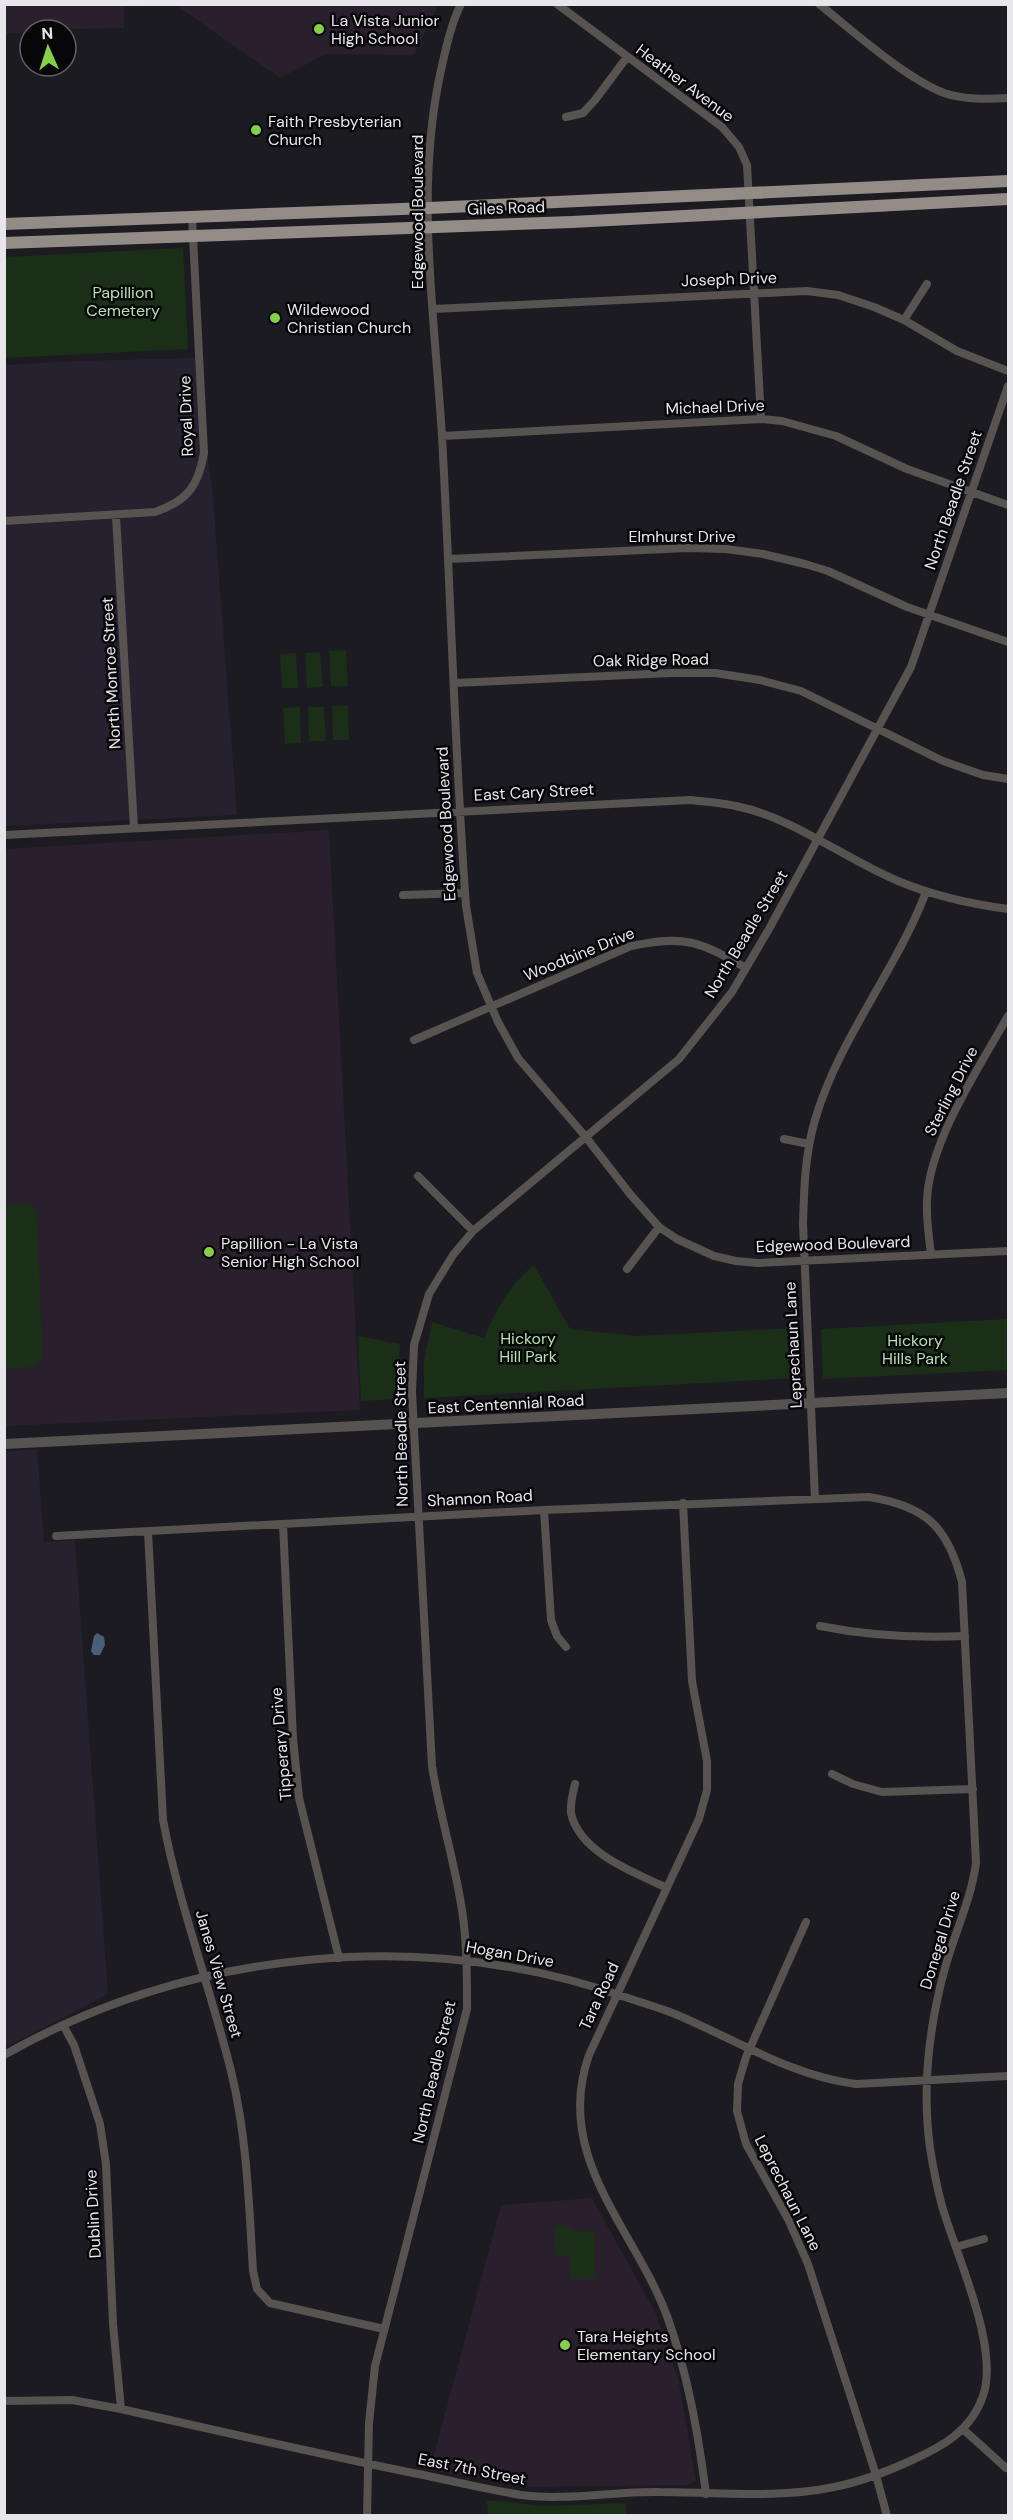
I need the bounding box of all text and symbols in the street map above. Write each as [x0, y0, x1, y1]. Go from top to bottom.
place label: La Vista Junior High School [331, 10, 440, 49]
north arrow [18, 18, 78, 78]
marker: La Vista Junior High School [312, 22, 326, 36]
text: N [41, 23, 54, 44]
street label: Heather Avenue [632, 39, 738, 127]
place label: Faith Presbyterian Church [268, 111, 401, 150]
marker: Faith Presbyterian Church [249, 123, 263, 137]
street label: Edgewood Boulevard [407, 135, 428, 289]
street label: Giles Road [467, 196, 545, 220]
street label: Joseph Drive [681, 267, 777, 291]
park label: Papillion Cemetery [86, 282, 160, 321]
place label: Wildewood Christian Church [287, 299, 411, 338]
marker: Wildewood Christian Church [268, 311, 282, 325]
street label: Royal Drive [174, 375, 198, 457]
street label: Michael Drive [665, 395, 765, 419]
street label: North Beadle Street [919, 428, 987, 572]
street label: Elmhurst Drive [628, 526, 736, 547]
street label: North Monroe Street [97, 596, 125, 750]
street label: Oak Ridge Road [593, 648, 709, 672]
street label: Edgewood Boulevard [431, 746, 461, 902]
street label: East Cary Street [473, 778, 595, 806]
street label: North Beadle Street [699, 866, 793, 1002]
street label: Woodbine Drive [520, 922, 638, 986]
street label: Sterling Drive [919, 1043, 983, 1139]
street label: Edgewood Boulevard [755, 1231, 911, 1257]
place label: Papillion - La Vista Senior High School [221, 1233, 359, 1272]
marker: Papillion - La Vista Senior High School [202, 1245, 216, 1259]
street label: Leprechaun Lane [779, 1281, 807, 1409]
park label: Hickory Hill Park [499, 1328, 557, 1367]
park label: Hickory Hills Park [882, 1330, 948, 1369]
street label: North Beadle Street [389, 1361, 413, 1507]
street label: East Centennial Road [427, 1389, 585, 1419]
street label: Shannon Road [427, 1485, 533, 1511]
street label: Tipperary Drive [266, 1687, 296, 1801]
street label: Donegal Drive [915, 1888, 965, 1992]
street label: Janes View Street [191, 1907, 247, 2041]
street label: Hogan Drive [464, 1936, 556, 1972]
street label: Tara Road [574, 1959, 624, 2033]
street label: North Beadle Street [407, 1999, 461, 2145]
street label: Leprechaun Lane [750, 2132, 826, 2254]
street label: Dublin Drive [80, 2169, 106, 2259]
place label: Tara Heights Elementary School [577, 2326, 715, 2365]
marker: Tara Heights Elementary School [558, 2338, 572, 2352]
street label: East 7th Street [416, 2448, 528, 2490]

